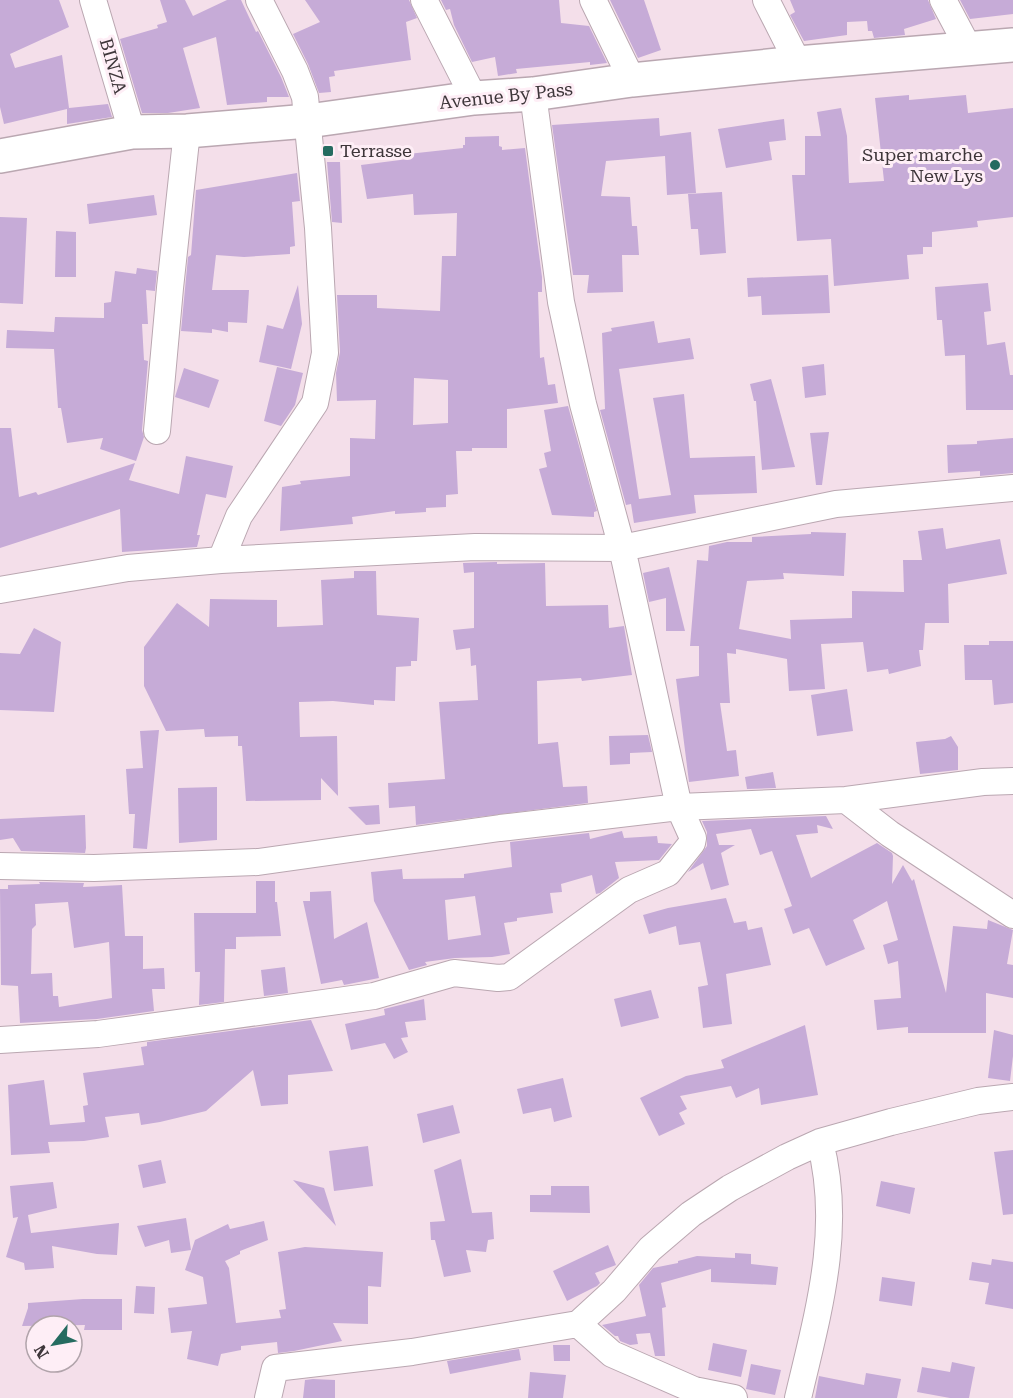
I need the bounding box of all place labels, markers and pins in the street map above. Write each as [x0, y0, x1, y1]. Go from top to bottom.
place label: Terrasse [340, 140, 412, 161]
marker: Terrasse [321, 144, 335, 158]
place label: Super marche New Lys [862, 144, 983, 186]
marker: Super marche New Lys [988, 158, 1002, 172]

